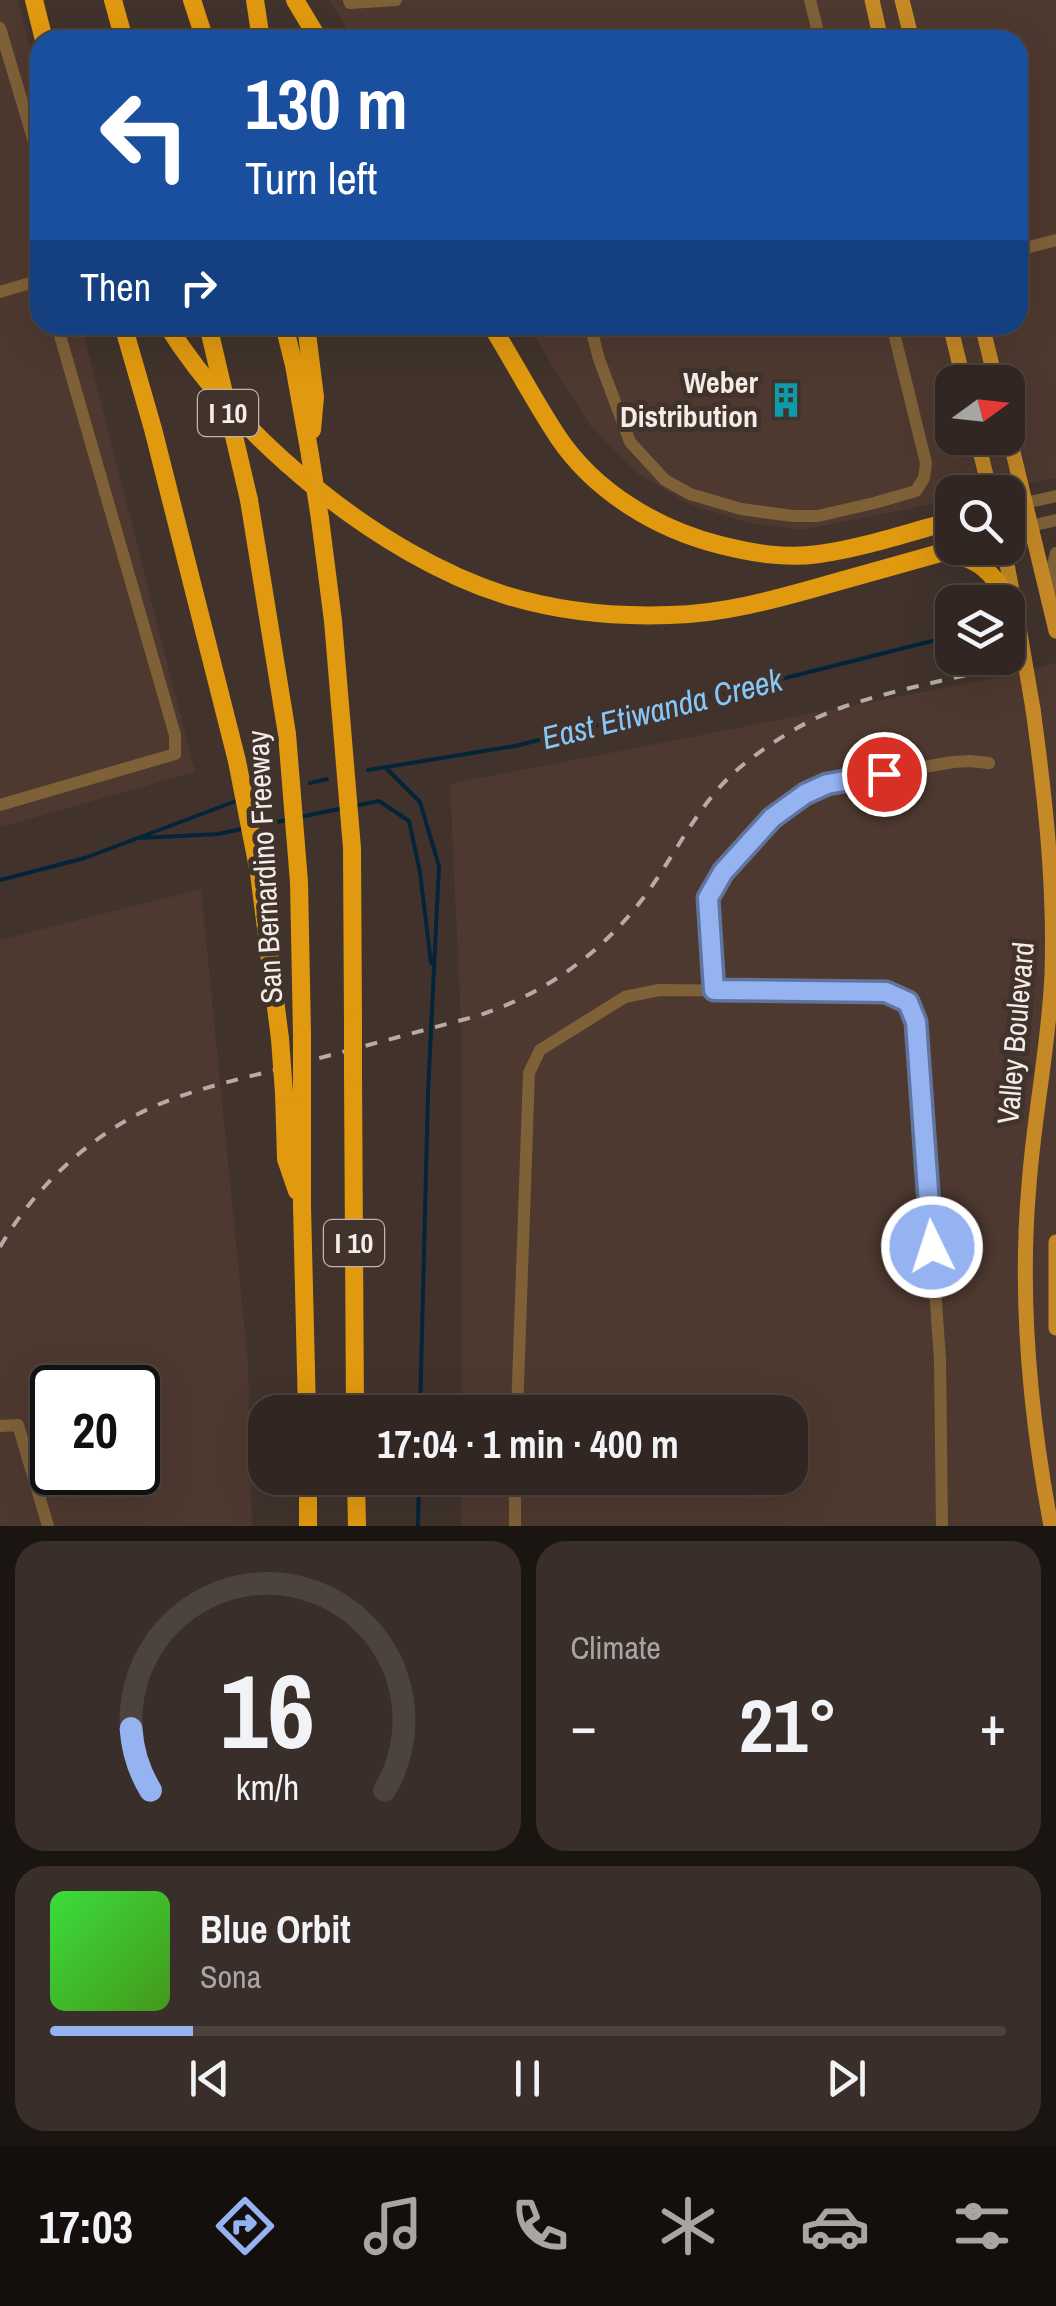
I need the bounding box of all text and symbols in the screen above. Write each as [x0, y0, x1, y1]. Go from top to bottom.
text: 130 m [245, 57, 408, 151]
icon: left [80, 70, 210, 200]
text: Turn left [245, 147, 377, 208]
icon: right [171, 260, 226, 315]
text: Then [80, 262, 151, 313]
place label: Weber Distribution [620, 362, 758, 436]
north arrow [935, 365, 1025, 455]
map controls [935, 365, 1025, 675]
building icon: Weber Distribution [767, 381, 805, 419]
road number: I 10 [198, 390, 258, 436]
button: search [935, 475, 1025, 565]
button: layers [935, 585, 1025, 675]
water label: East Etiwanda Creek [537, 658, 788, 759]
street label: San Bernardino Freeway [237, 729, 291, 1005]
pin [842, 732, 927, 817]
icon: arrive [857, 747, 912, 802]
street label: Valley Boulevard [987, 940, 1043, 1126]
position arrow [880, 1195, 984, 1299]
road number: I 10 [324, 1220, 384, 1266]
speed limit sign: 20 [30, 1365, 160, 1495]
text: 17:04 · 1 min · 400 m [377, 1419, 679, 1470]
text: Climate [571, 1626, 661, 1669]
text: 16 [220, 1640, 315, 1780]
text: 21° [739, 1674, 837, 1775]
text: − [571, 1688, 597, 1762]
text: + [980, 1688, 1006, 1762]
text: km/h [236, 1763, 300, 1811]
text: Blue Orbit [200, 1904, 351, 1955]
text: Sona [200, 1955, 261, 1998]
icon: previous [182, 2051, 237, 2106]
icon: pause [500, 2051, 555, 2106]
icon: next [819, 2051, 874, 2106]
icon: directions [210, 2191, 280, 2261]
icon: music [358, 2191, 428, 2261]
icon: phone [505, 2191, 575, 2261]
icon: climate [653, 2191, 723, 2261]
icon: car [800, 2191, 870, 2261]
icon: filters [947, 2191, 1017, 2261]
text: 17:03 [39, 2196, 133, 2257]

